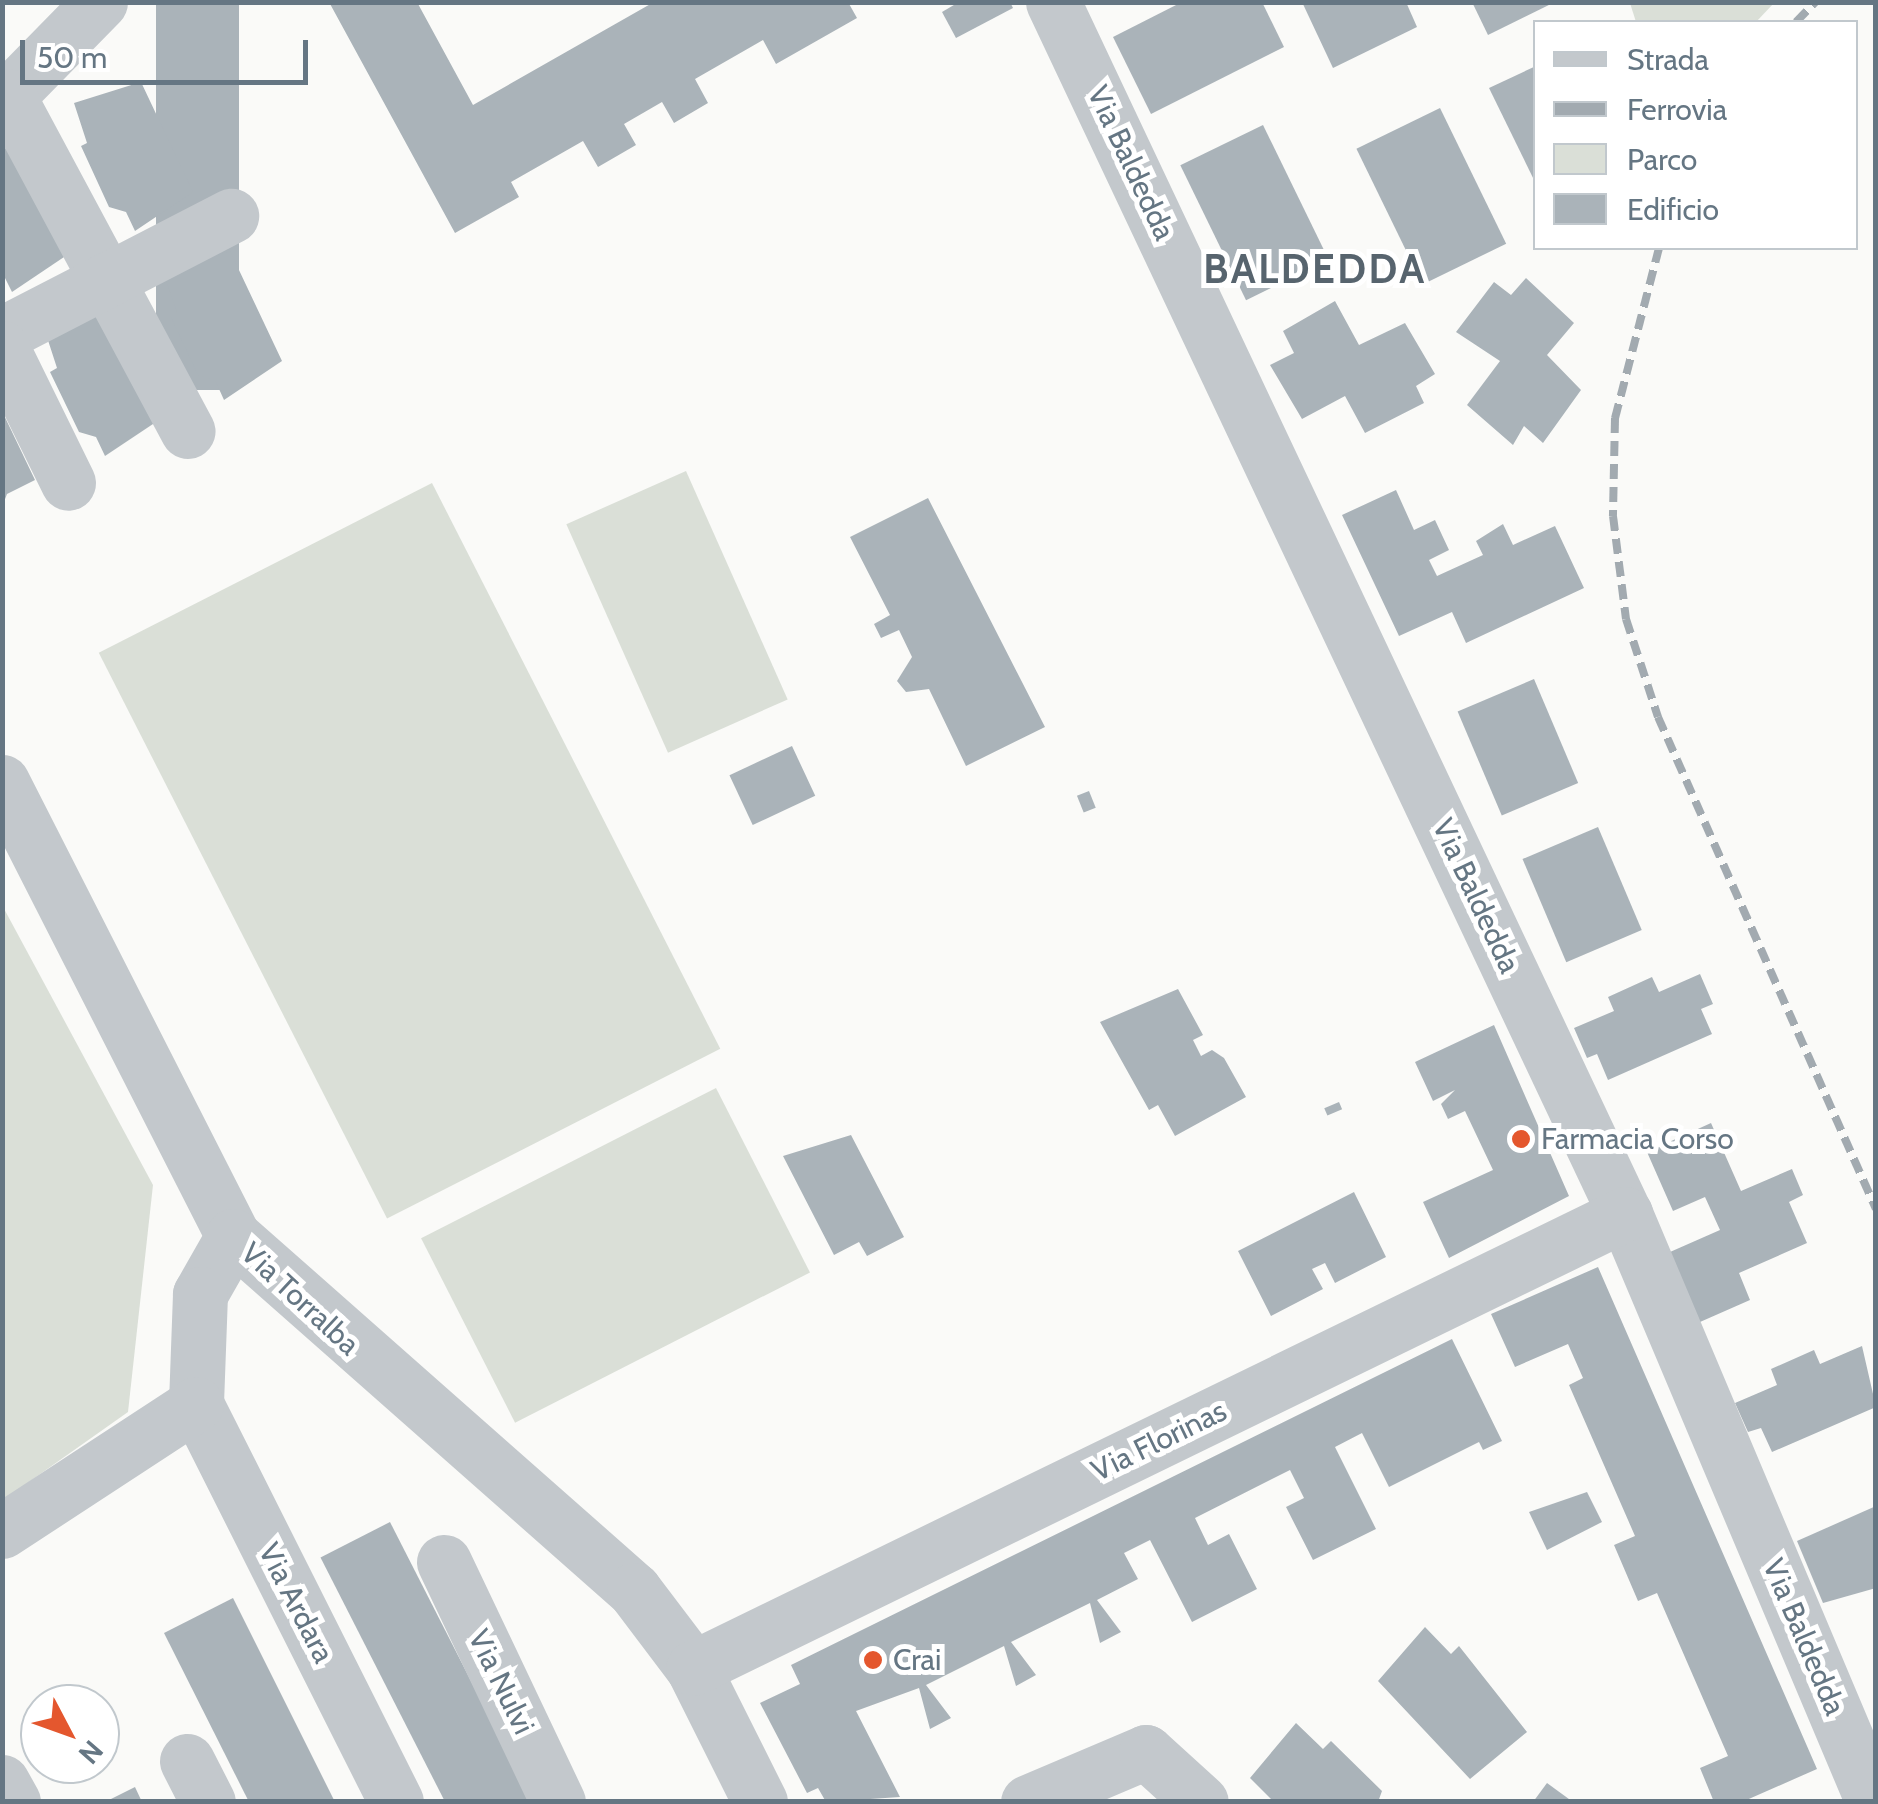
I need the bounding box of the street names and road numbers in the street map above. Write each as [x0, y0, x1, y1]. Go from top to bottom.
street label: Via Baldedda [1080, 80, 1182, 246]
street label: Via Baldedda [1425, 813, 1527, 979]
street label: Via Torralba [233, 1235, 367, 1363]
street label: Via Florinas [1086, 1393, 1232, 1489]
street label: Via Ardara [251, 1537, 341, 1669]
street label: Via Baldedda [1755, 1554, 1853, 1720]
street label: Via Nulvi [460, 1624, 542, 1740]

